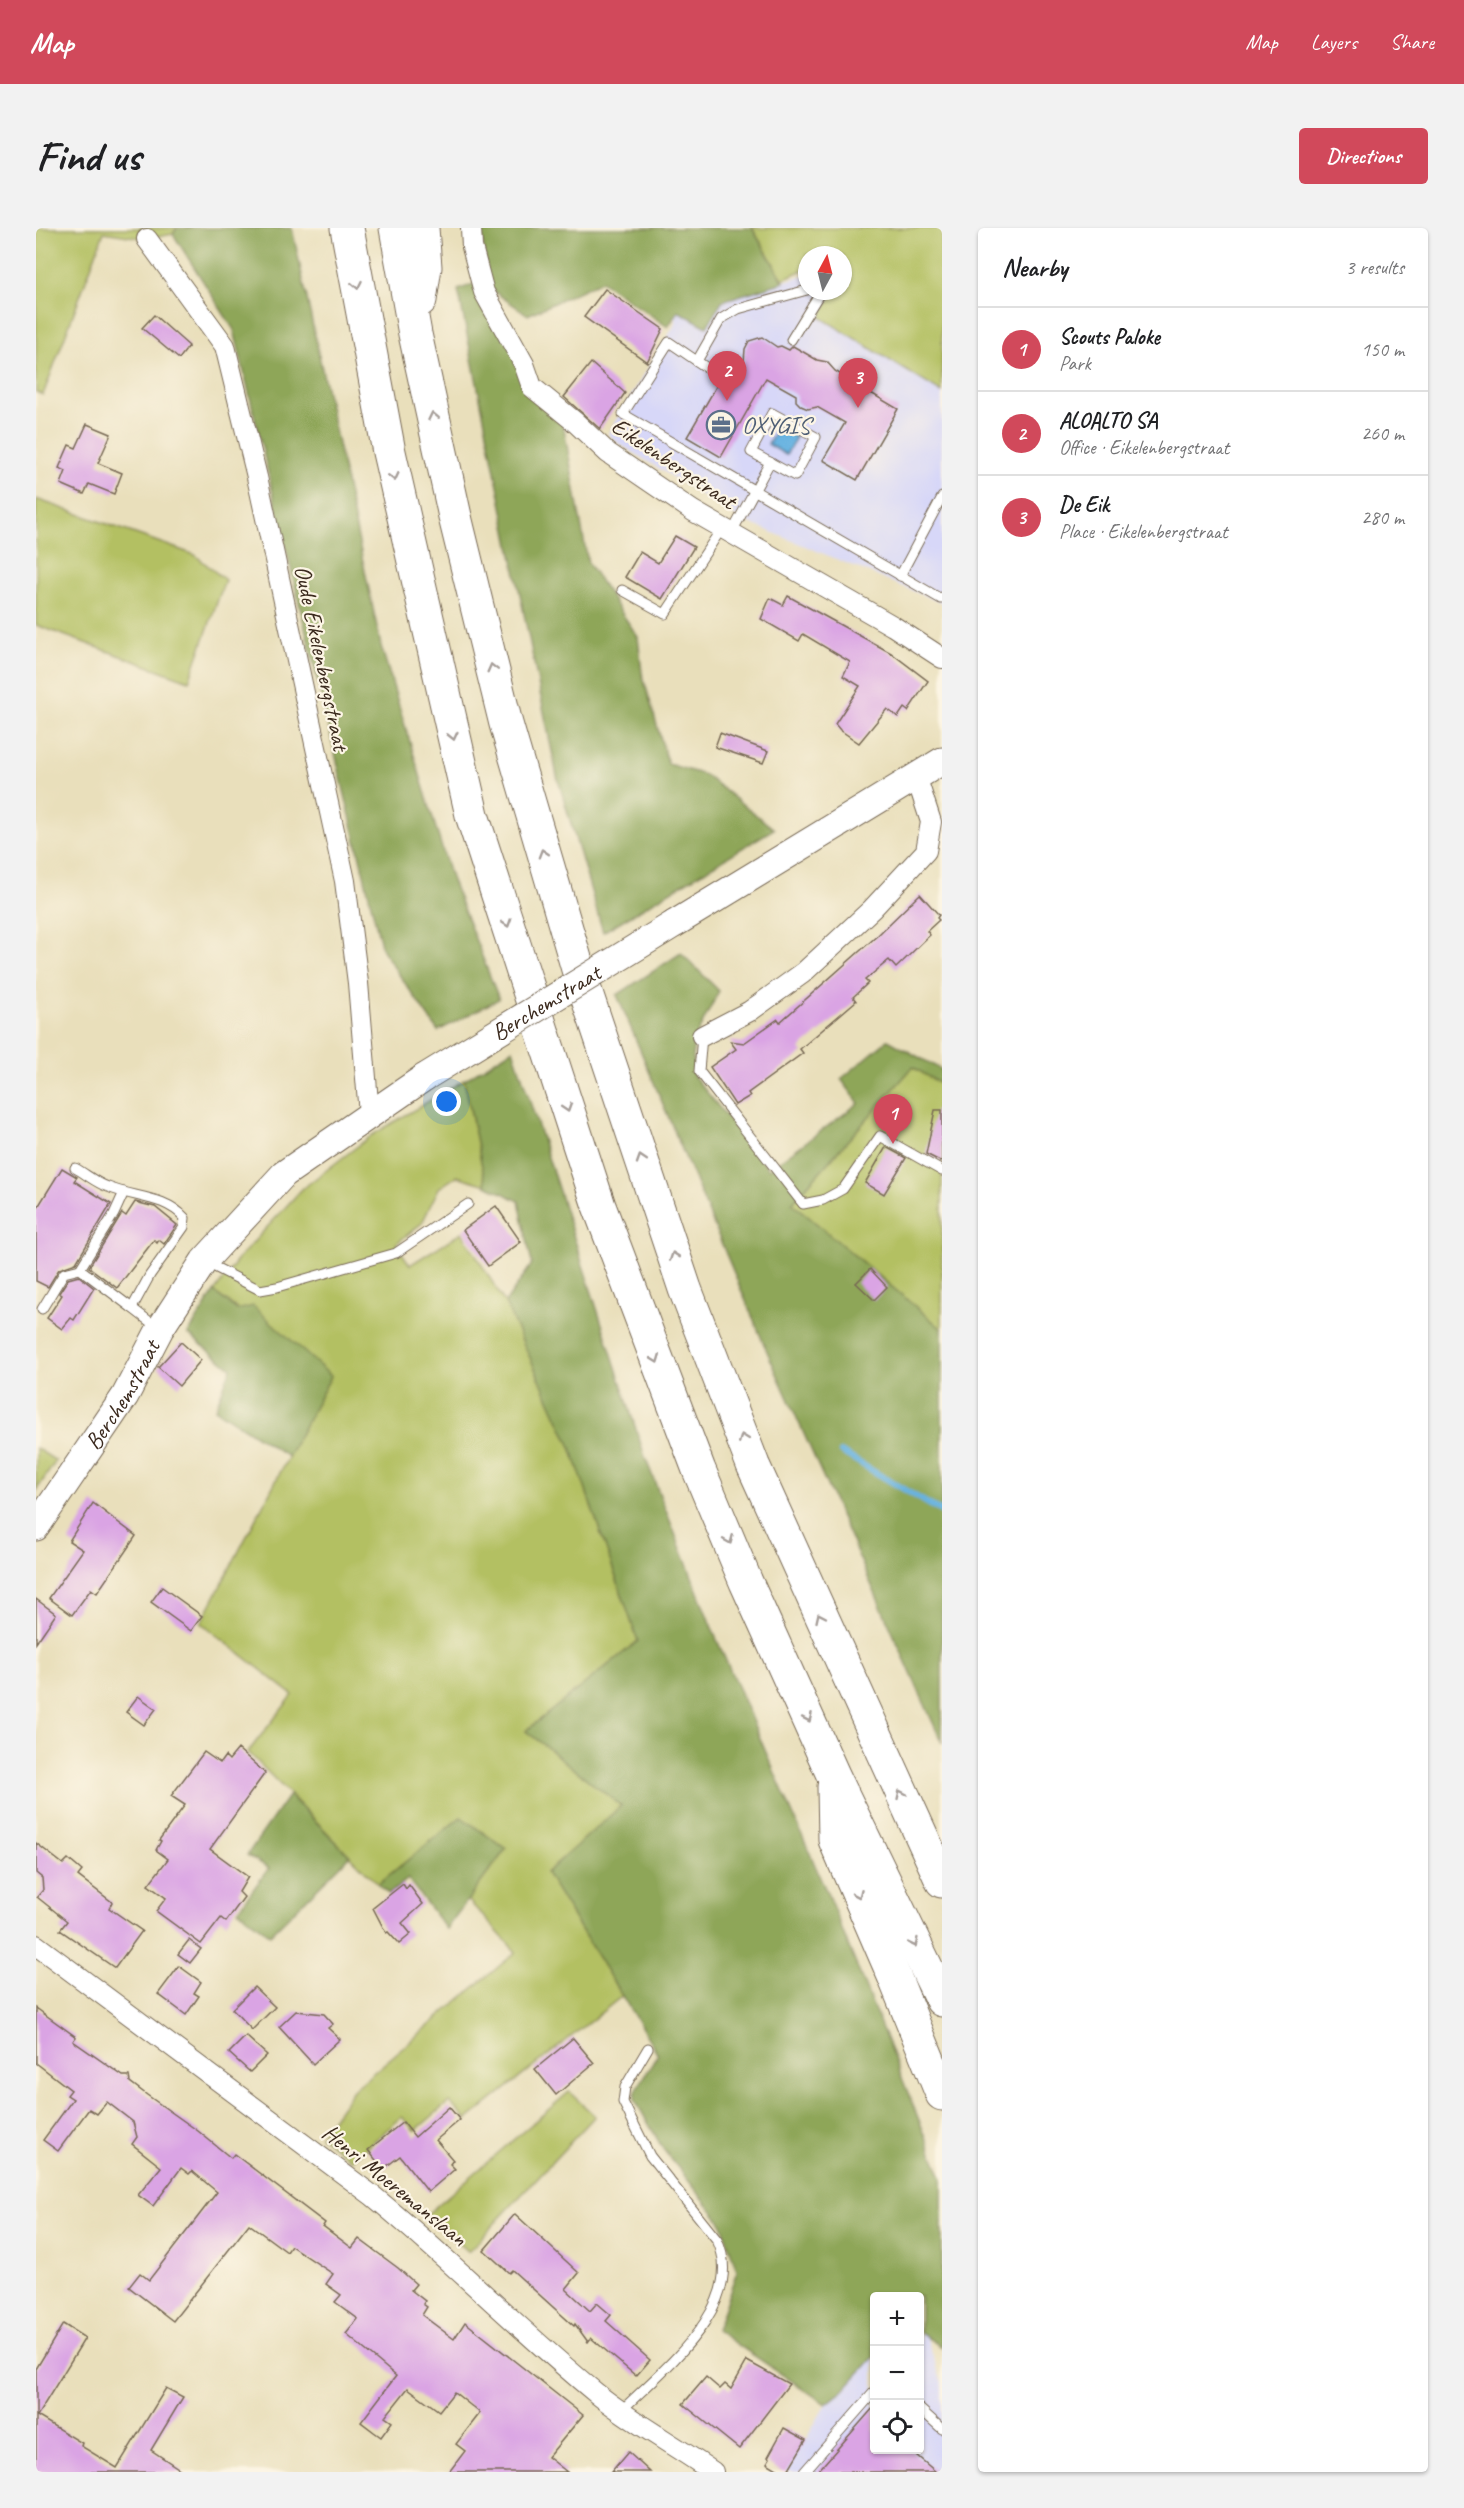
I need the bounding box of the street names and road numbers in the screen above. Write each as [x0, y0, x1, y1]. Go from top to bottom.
street label: Eikelenbergstraat [606, 410, 744, 517]
street label: Oude Eikelenbergstraat [288, 563, 357, 755]
street label: Berchemstraat [486, 957, 608, 1048]
street label: Berchemstraat [78, 1333, 167, 1455]
street label: Henri Moeremanslaan [316, 2117, 474, 2253]

